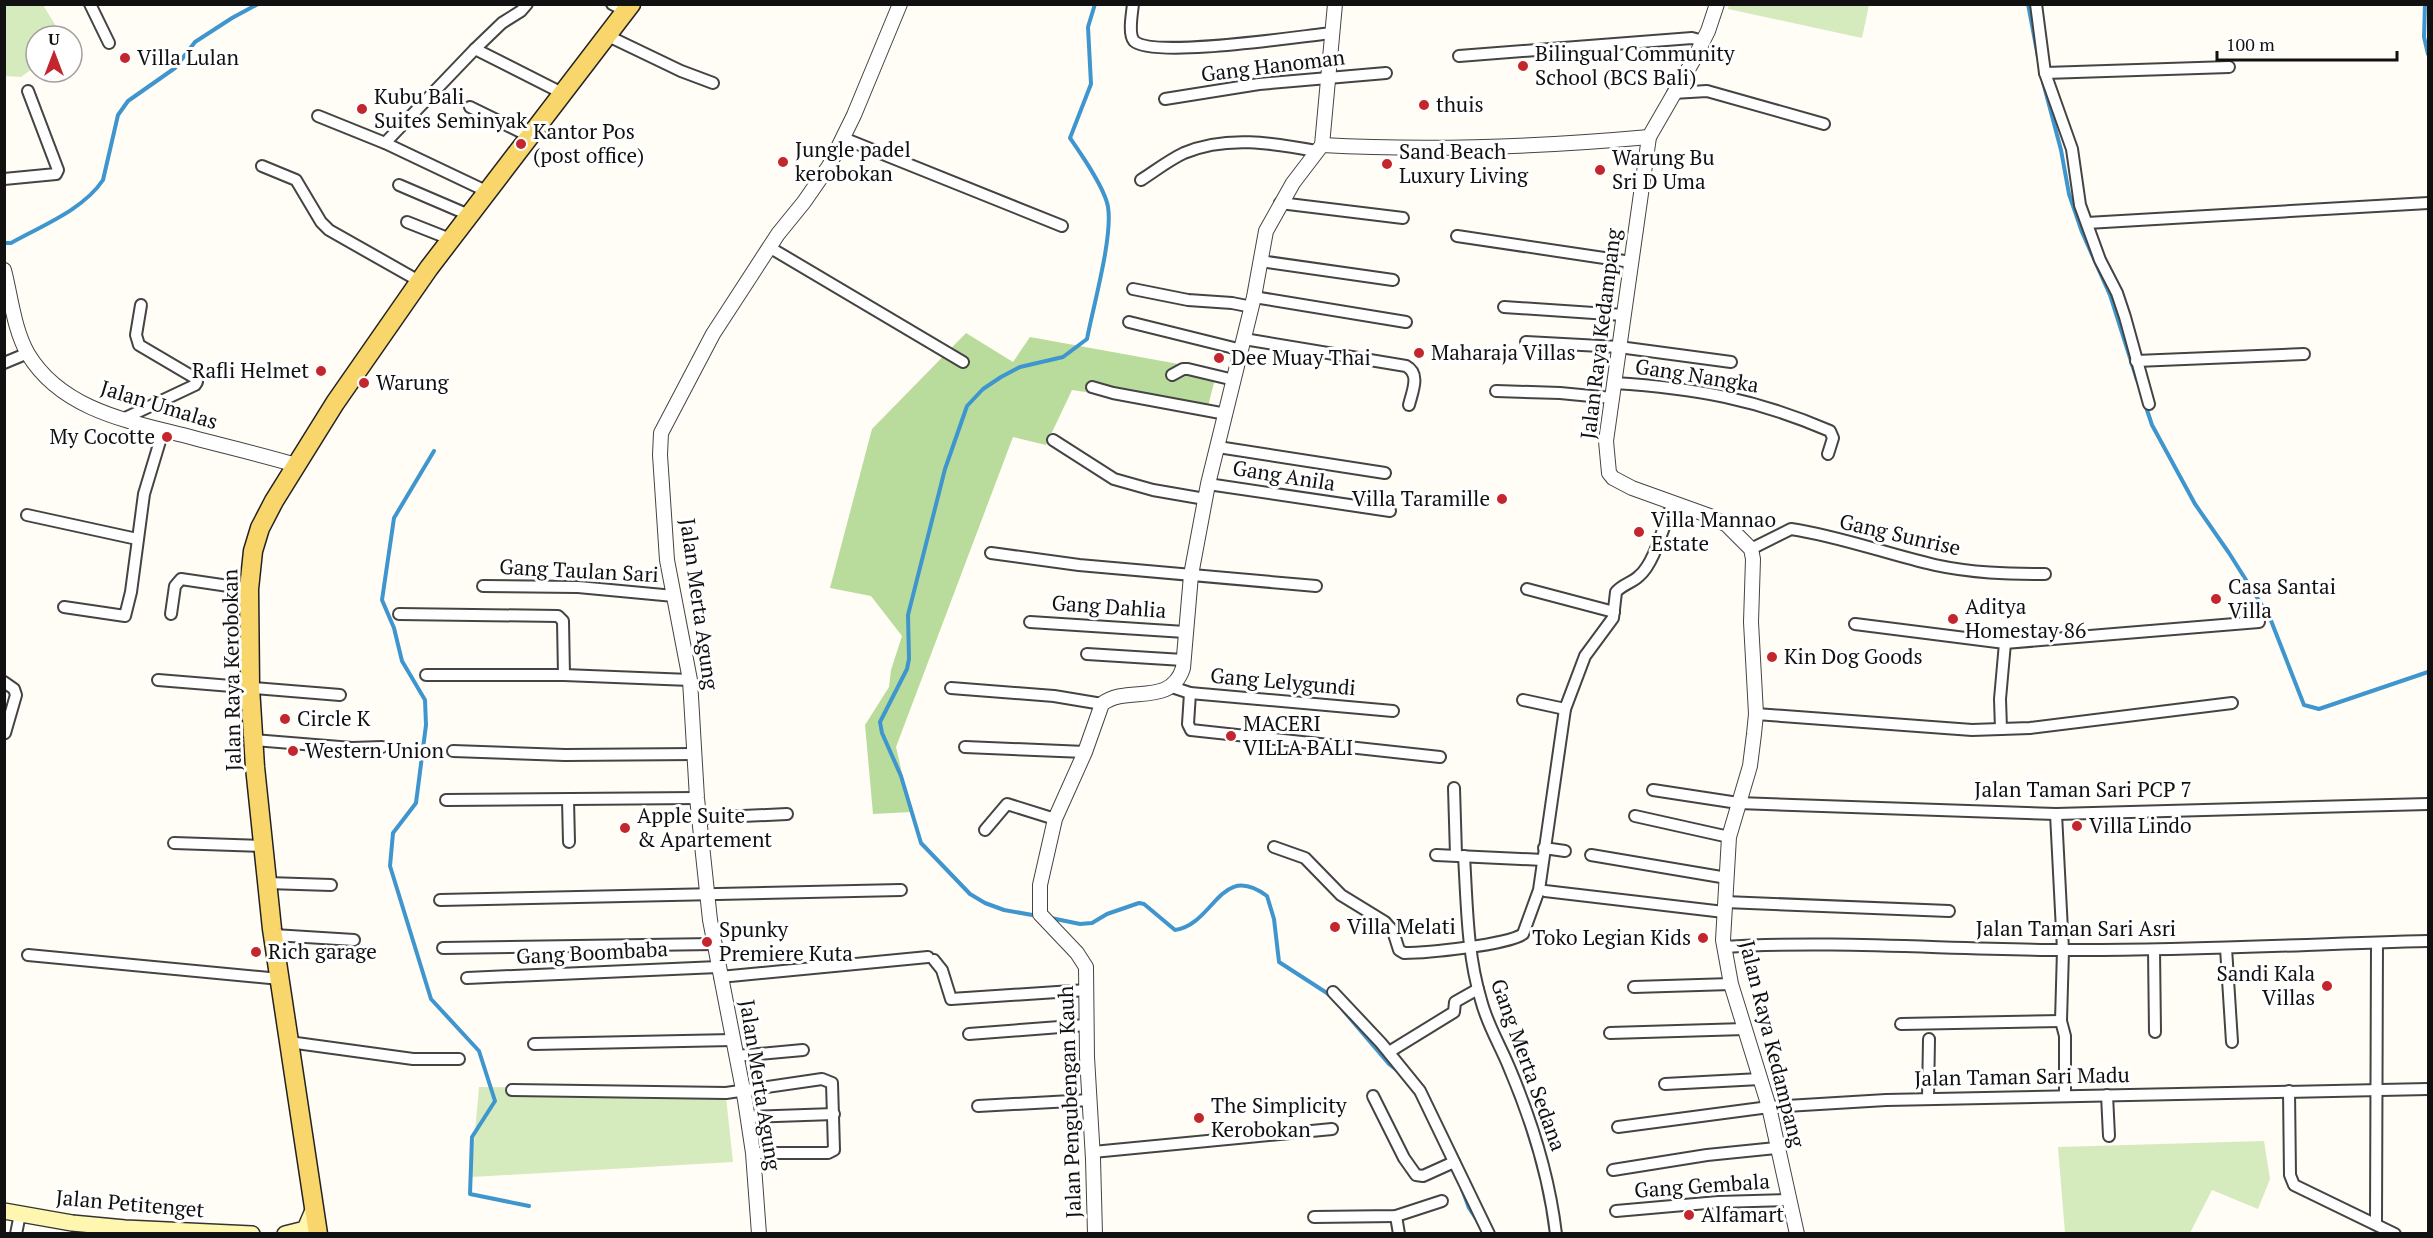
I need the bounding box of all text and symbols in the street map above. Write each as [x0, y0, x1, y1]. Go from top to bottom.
north arrow [24, 24, 84, 84]
scale bar [2217, 24, 2397, 62]
text: U [48, 28, 60, 50]
text: 100 m [2226, 32, 2275, 56]
place label: Bilingual Community School (BCS Bali) [1535, 39, 1735, 91]
street label: Gang Hanoman [1199, 42, 1347, 88]
place label: Villa Lulan [137, 43, 240, 71]
marker: Villa Lulan [118, 51, 132, 65]
marker: Bilingual Community School (BCS Bali) [1516, 59, 1530, 73]
place label: Kubu Bali Suites Seminyak [374, 82, 527, 134]
place label: thuis [1436, 90, 1484, 118]
marker: thuis [1417, 98, 1431, 112]
marker: Kubu Bali Suites Seminyak [355, 102, 369, 116]
place label: Kantor Pos (post office) [533, 117, 644, 169]
place label: Jungle padel kerobokan [795, 135, 911, 187]
marker: Kantor Pos (post office) [514, 137, 528, 151]
place label: Sand Beach Luxury Living [1399, 137, 1529, 189]
place label: Warung Bu Sri D Uma [1612, 143, 1715, 195]
marker: Jungle padel kerobokan [776, 155, 790, 169]
marker: Sand Beach Luxury Living [1380, 157, 1394, 171]
marker: Warung Bu Sri D Uma [1593, 163, 1607, 177]
street label: Jalan Raya Kedampang [1573, 226, 1627, 441]
place label: Maharaja Villas [1431, 338, 1576, 366]
place label: Dee Muay Thai [1231, 343, 1371, 371]
marker: Maharaja Villas [1412, 346, 1426, 360]
marker: Dee Muay Thai [1212, 351, 1226, 365]
street label: Gang Nangka [1633, 351, 1761, 399]
place label: Rafli Helmet [192, 356, 309, 384]
marker: Rafli Helmet [314, 364, 328, 378]
place label: Warung [376, 368, 449, 396]
street label: Jalan Umalas [97, 373, 221, 435]
marker: Warung [357, 376, 371, 390]
place label: My Cocotte [50, 422, 155, 450]
marker: My Cocotte [160, 430, 174, 444]
street label: Gang Anila [1231, 453, 1338, 497]
place label: Villa Taramille [1352, 484, 1490, 512]
marker: Villa Taramille [1495, 492, 1509, 506]
place label: Villa Mannao Estate [1651, 505, 1776, 557]
street label: Gang Sunrise [1837, 506, 1964, 562]
street label: Jalan Merta Agung [674, 517, 726, 692]
marker: Villa Mannao Estate [1632, 525, 1646, 539]
street label: Gang Taulan Sari [499, 552, 659, 588]
street label: Jalan Raya Kerobokan [215, 568, 247, 771]
place label: Casa Santai Villa [2228, 572, 2336, 624]
street label: Gang Dahlia [1051, 588, 1168, 624]
place label: Aditya Homestay 86 [1965, 592, 2086, 644]
marker: Casa Santai Villa [2209, 592, 2223, 606]
marker: Aditya Homestay 86 [1946, 612, 1960, 626]
place label: Kin Dog Goods [1784, 642, 1923, 670]
marker: Kin Dog Goods [1765, 650, 1779, 664]
street label: Gang Lelygundi [1209, 661, 1357, 701]
place label: Circle K [297, 704, 371, 732]
place label: MACERI VILLA BALI [1243, 709, 1353, 761]
marker: Circle K [278, 712, 292, 726]
marker: MACERI VILLA BALI [1224, 729, 1238, 743]
place label: Western Union [305, 736, 444, 764]
marker: Western Union [286, 744, 300, 758]
street label: Jalan Taman Sari PCP 7 [1974, 775, 2192, 803]
place label: Apple Suite & Apartement [637, 801, 772, 853]
place label: Villa Lindo [2089, 811, 2192, 839]
marker: Villa Lindo [2070, 819, 2084, 833]
marker: Apple Suite & Apartement [618, 821, 632, 835]
place label: Villa Melati [1347, 912, 1456, 940]
street label: Jalan Taman Sari Asri [1976, 914, 2176, 942]
place label: Spunky Premiere Kuta [719, 915, 853, 967]
marker: Villa Melati [1328, 920, 1342, 934]
place label: Toko Legian Kids [1532, 923, 1691, 951]
marker: Toko Legian Kids [1696, 931, 1710, 945]
street label: Gang Boombaba [515, 934, 669, 970]
marker: Spunky Premiere Kuta [700, 935, 714, 949]
place label: Rich garage [268, 937, 377, 965]
street label: Jalan Raya Kedampang [1734, 937, 1812, 1151]
marker: Rich garage [249, 945, 263, 959]
place label: Sandi Kala Villas [2216, 959, 2315, 1011]
street label: Gang Merta Sedana [1485, 975, 1573, 1155]
marker: Sandi Kala Villas [2320, 979, 2334, 993]
street label: Jalan Pengubengan Kauh [1051, 985, 1087, 1219]
street label: Jalan Merta Agung [734, 998, 788, 1173]
street label: Jalan Taman Sari Madu [1914, 1060, 2130, 1092]
place label: The Simplicity Kerobokan [1211, 1091, 1347, 1143]
marker: The Simplicity Kerobokan [1192, 1111, 1206, 1125]
street label: Gang Gembala [1633, 1166, 1771, 1204]
street label: Jalan Petitenget [55, 1183, 206, 1223]
place label: Alfamart [1701, 1200, 1784, 1228]
marker: Alfamart [1682, 1208, 1696, 1222]

